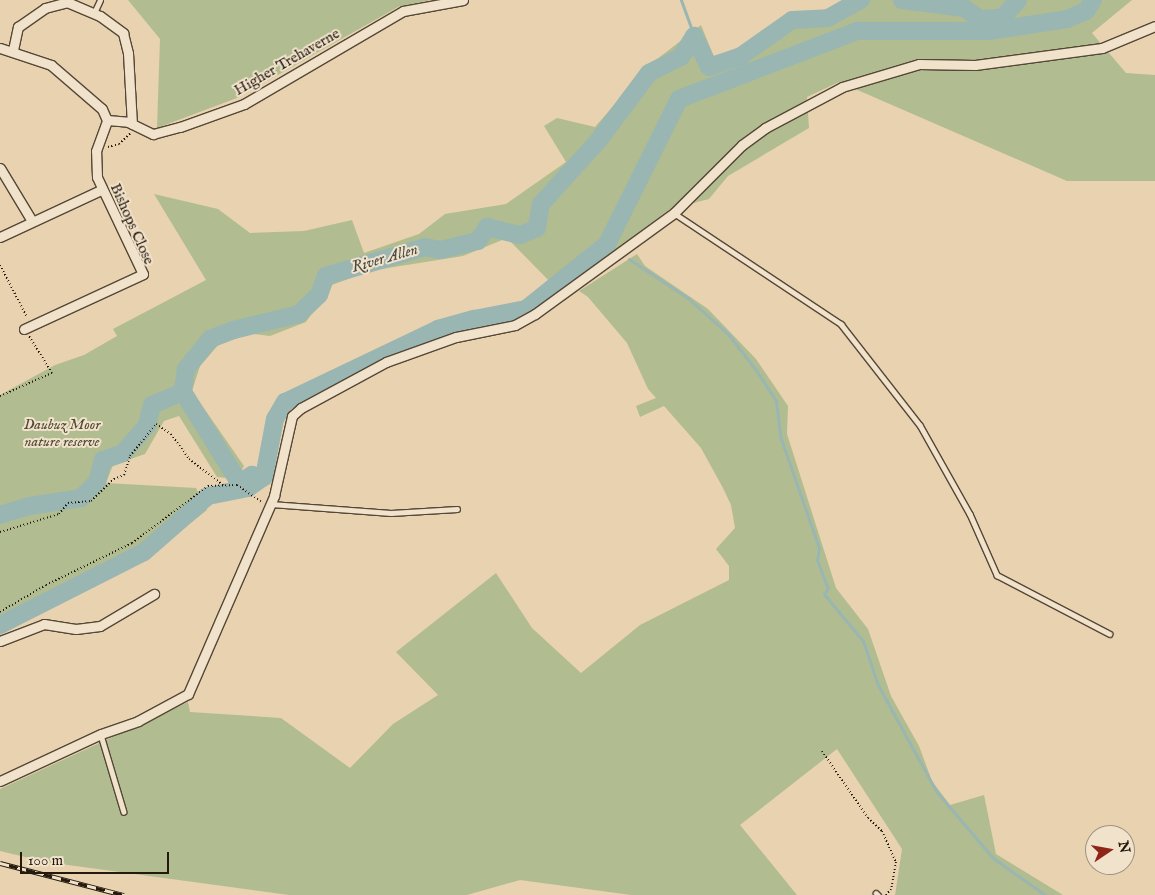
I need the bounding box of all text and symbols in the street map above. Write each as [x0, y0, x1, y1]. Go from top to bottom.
street label: Higher Trehaverne [231, 24, 343, 100]
street label: Bishops Close [106, 181, 158, 267]
water label: River Allen [350, 240, 420, 278]
park label: Daubuz Moor nature reserve [24, 415, 100, 450]
north arrow [1085, 825, 1135, 875]
text: N [1114, 839, 1134, 855]
scale bar [22, 842, 171, 874]
text: 100 m [28, 851, 63, 870]

